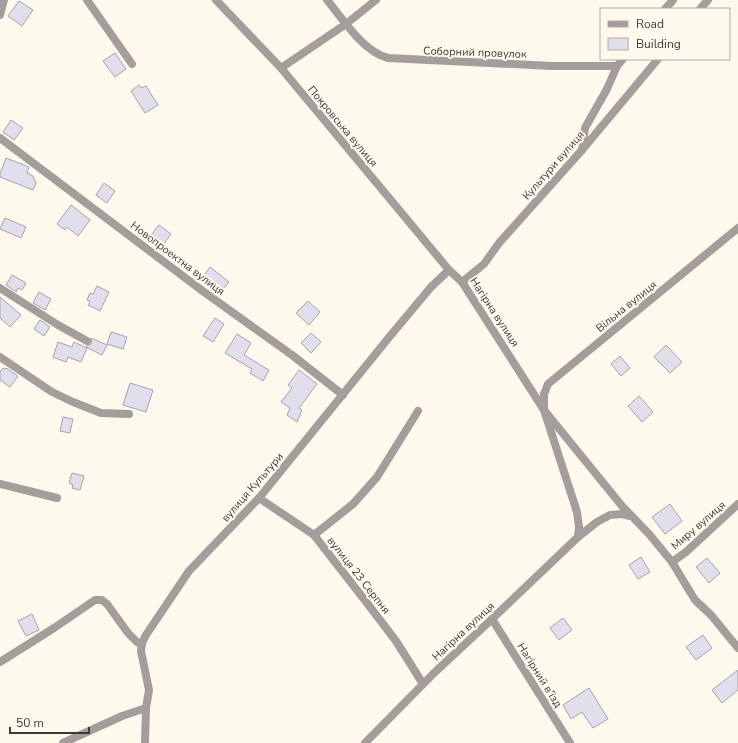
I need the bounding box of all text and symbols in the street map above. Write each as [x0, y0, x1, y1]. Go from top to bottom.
legend [600, 8, 730, 60]
text: Road [636, 16, 664, 32]
text: Building [636, 36, 681, 52]
street label: Соборний провулок [423, 43, 527, 62]
street label: Покровська вулиця [304, 83, 381, 170]
street label: Культури вулиця [519, 127, 588, 203]
street label: Новопроектна вулиця [127, 218, 228, 299]
street label: Нагірна вулиця [466, 275, 523, 350]
street label: Вільна вулиця [593, 277, 660, 336]
street label: вулиця Культури [218, 449, 287, 525]
street label: Миру вулиця [668, 498, 729, 553]
street label: вулиця 23 Серпня [324, 534, 394, 617]
street label: Нагірна вулиця [429, 598, 498, 664]
street label: Нагірний в’їзд [514, 640, 566, 711]
scale bar [10, 709, 89, 735]
text: 50 m [16, 715, 44, 731]

